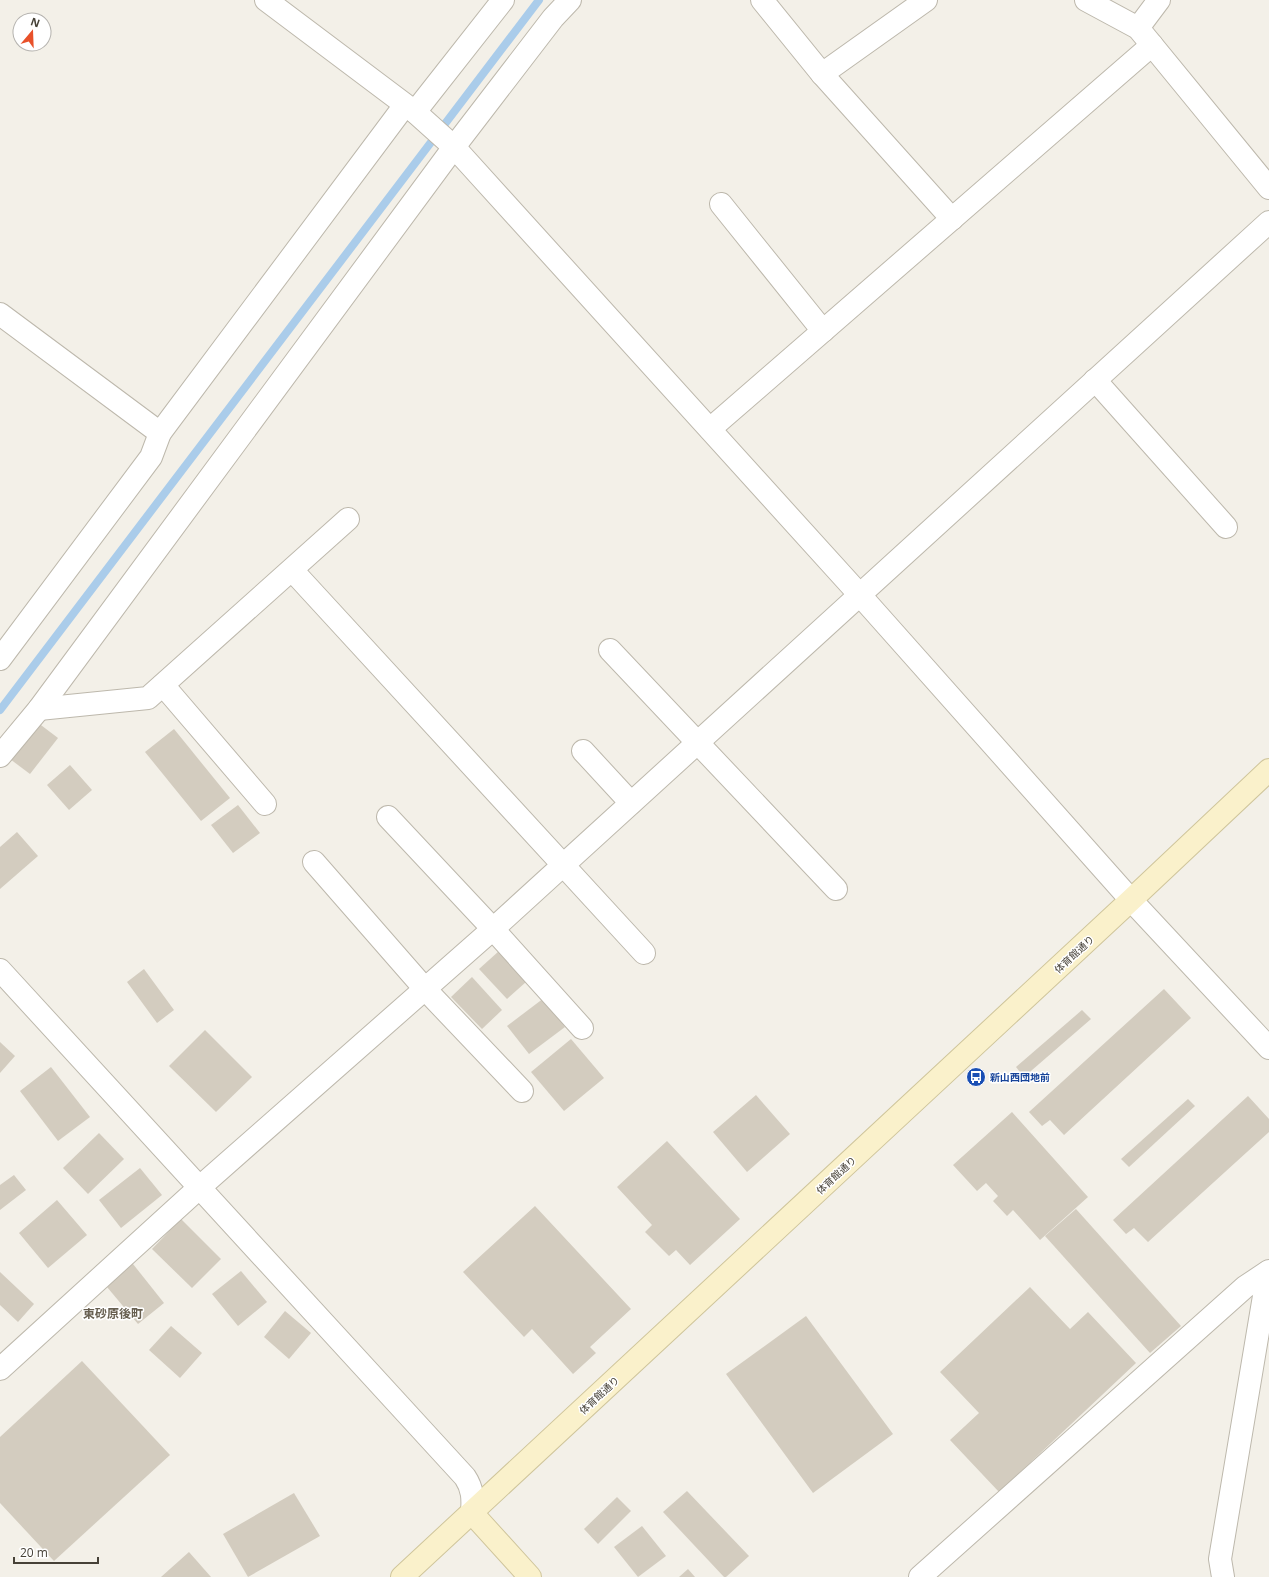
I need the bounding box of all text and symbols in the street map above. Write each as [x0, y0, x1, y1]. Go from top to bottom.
north arrow [12, 12, 52, 52]
text: N [29, 14, 42, 31]
street label: 体育館通り [1051, 932, 1097, 976]
bus stop icon: 新山西団地前 [965, 1066, 987, 1088]
place label: 新山西団地前 [990, 1070, 1050, 1084]
street label: 体育館通り [813, 1153, 859, 1197]
district label: 東砂原後町 [83, 1305, 143, 1322]
street label: 体育館通り [576, 1373, 622, 1417]
scale bar [14, 1539, 98, 1565]
text: 20 m [20, 1544, 48, 1561]

